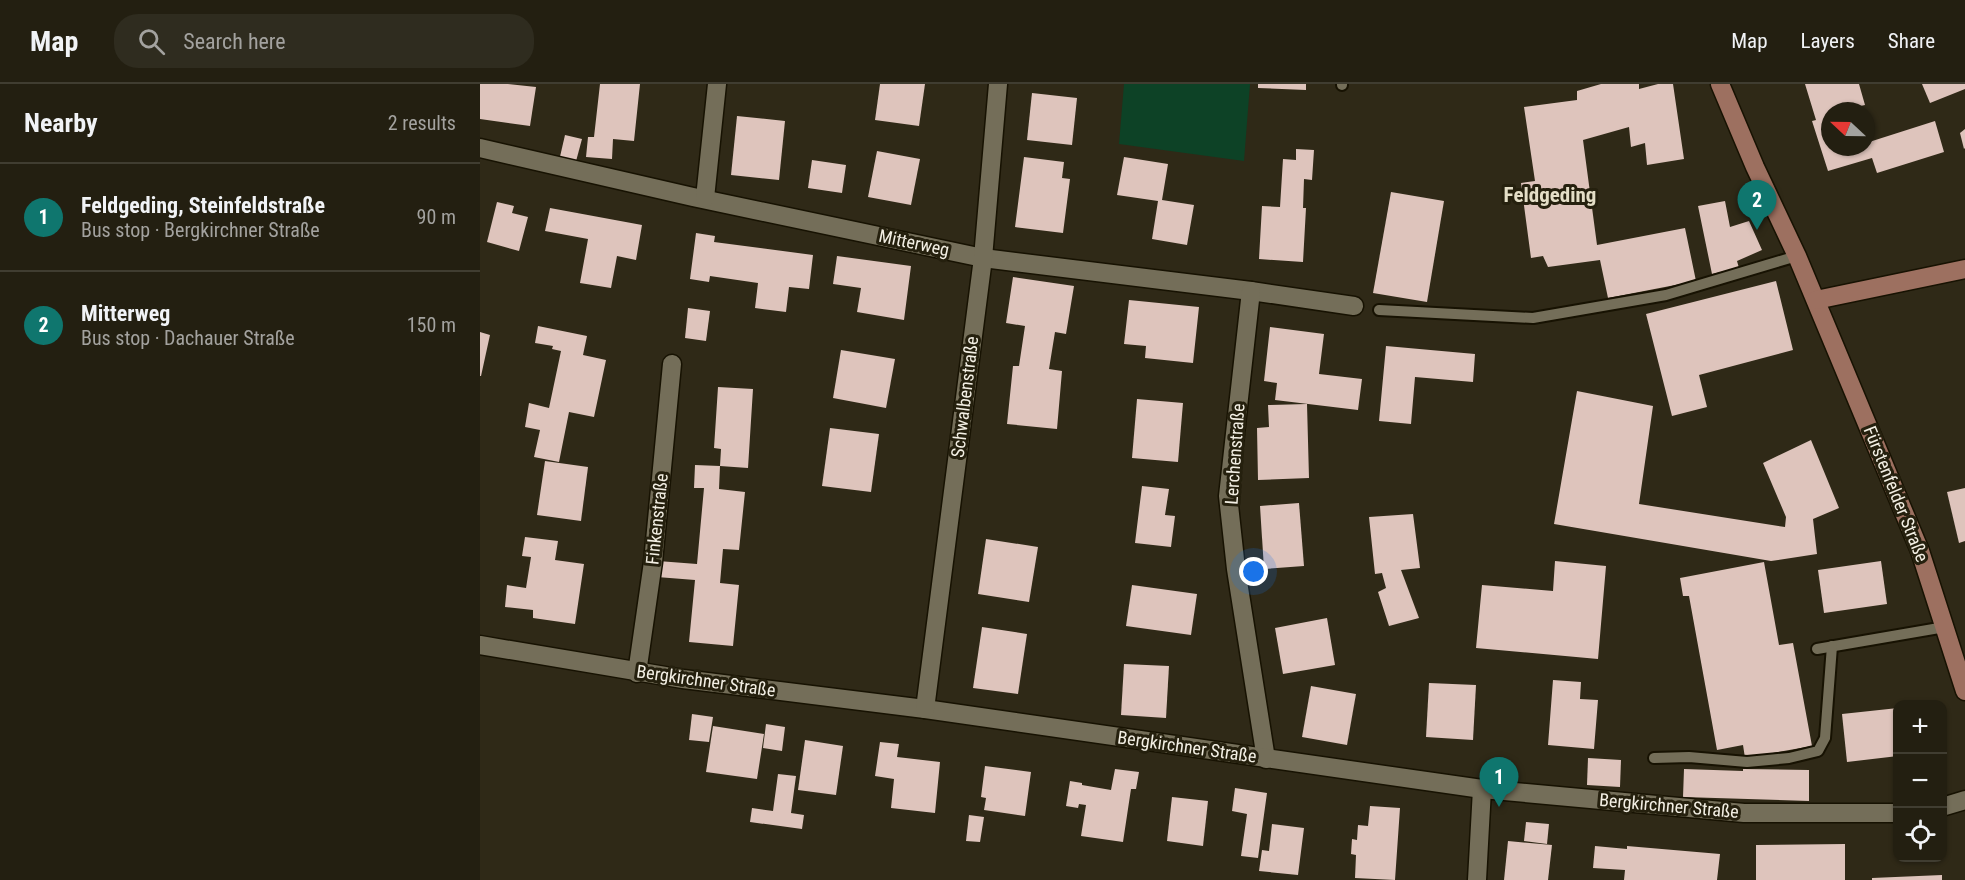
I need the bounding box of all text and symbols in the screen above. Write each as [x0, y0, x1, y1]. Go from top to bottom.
search box [114, 14, 534, 68]
text: Map [30, 25, 78, 58]
icon: search [135, 25, 168, 58]
text: Search here [183, 29, 286, 54]
text: Map [1731, 29, 1768, 53]
text: Layers [1801, 29, 1855, 53]
text: Share [1888, 29, 1935, 53]
north arrow [1821, 102, 1875, 156]
text: Nearby [24, 108, 98, 138]
text: 2 results [388, 111, 456, 135]
pin: 2 [1738, 180, 1776, 230]
district label: Feldgeding [1504, 183, 1596, 207]
text: Feldgeding, Steinfeldstraße [81, 193, 325, 218]
text: 1 [38, 205, 49, 229]
text: 90 m [417, 205, 456, 229]
text: Bus stop · Bergkirchner Straße [81, 218, 320, 242]
street label: Mitterweg [877, 225, 951, 260]
text: Mitterweg [81, 301, 170, 326]
text: 2 [38, 313, 49, 337]
text: 150 m [407, 313, 456, 337]
text: Bus stop · Dachauer Straße [81, 326, 295, 350]
street label: Schwalbenstraße [947, 335, 982, 459]
street label: Lerchenstraße [1220, 403, 1249, 505]
street label: Fürstenfelder Straße [1860, 423, 1933, 565]
street label: Finkenstraße [641, 472, 672, 566]
your location [1239, 557, 1268, 586]
street label: Bergkirchner Straße [635, 660, 777, 701]
map controls [1893, 700, 1947, 862]
button: + [1893, 700, 1947, 754]
street label: Bergkirchner Straße [1116, 726, 1258, 767]
button: − [1893, 754, 1947, 808]
pin: 1 [1480, 758, 1518, 807]
street label: Bergkirchner Straße [1598, 789, 1740, 822]
button: locate [1893, 808, 1947, 862]

